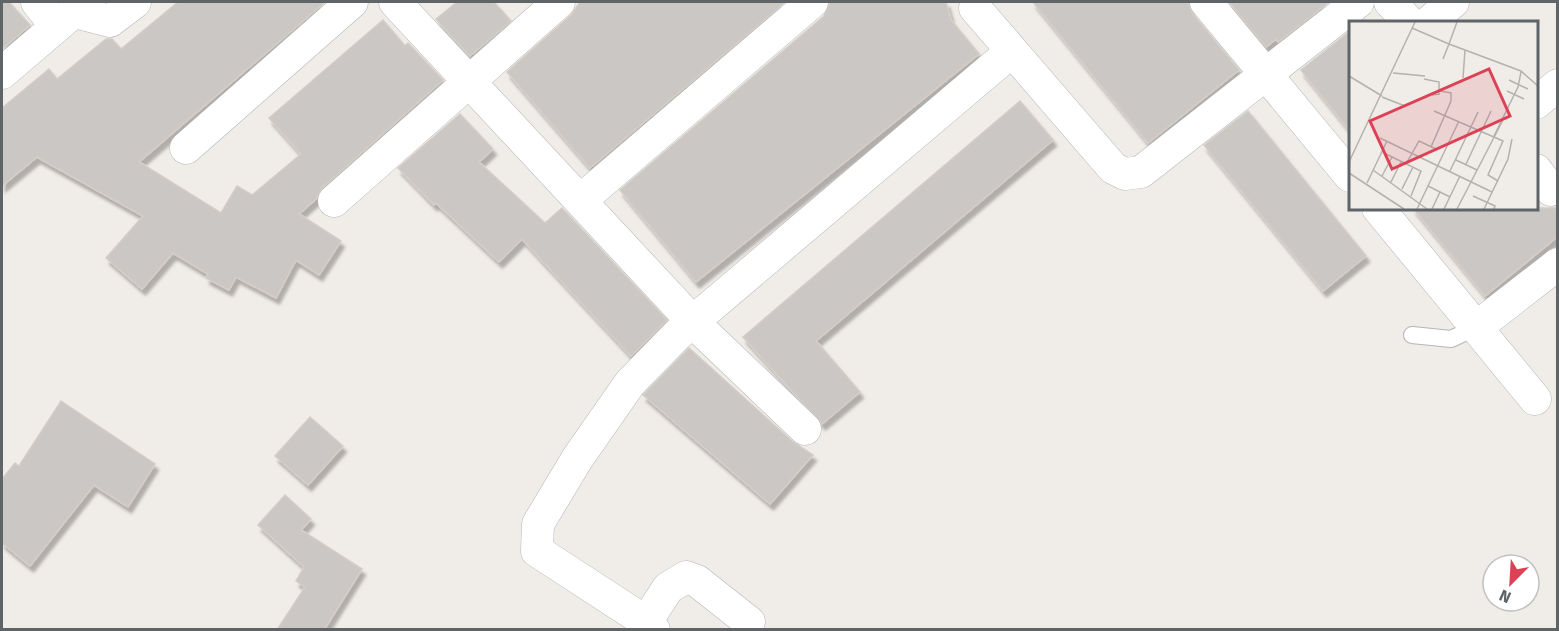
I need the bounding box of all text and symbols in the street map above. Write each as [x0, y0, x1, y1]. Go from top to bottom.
inset map [1349, 21, 1538, 210]
north arrow [1481, 553, 1541, 613]
text: N [1496, 585, 1514, 607]

